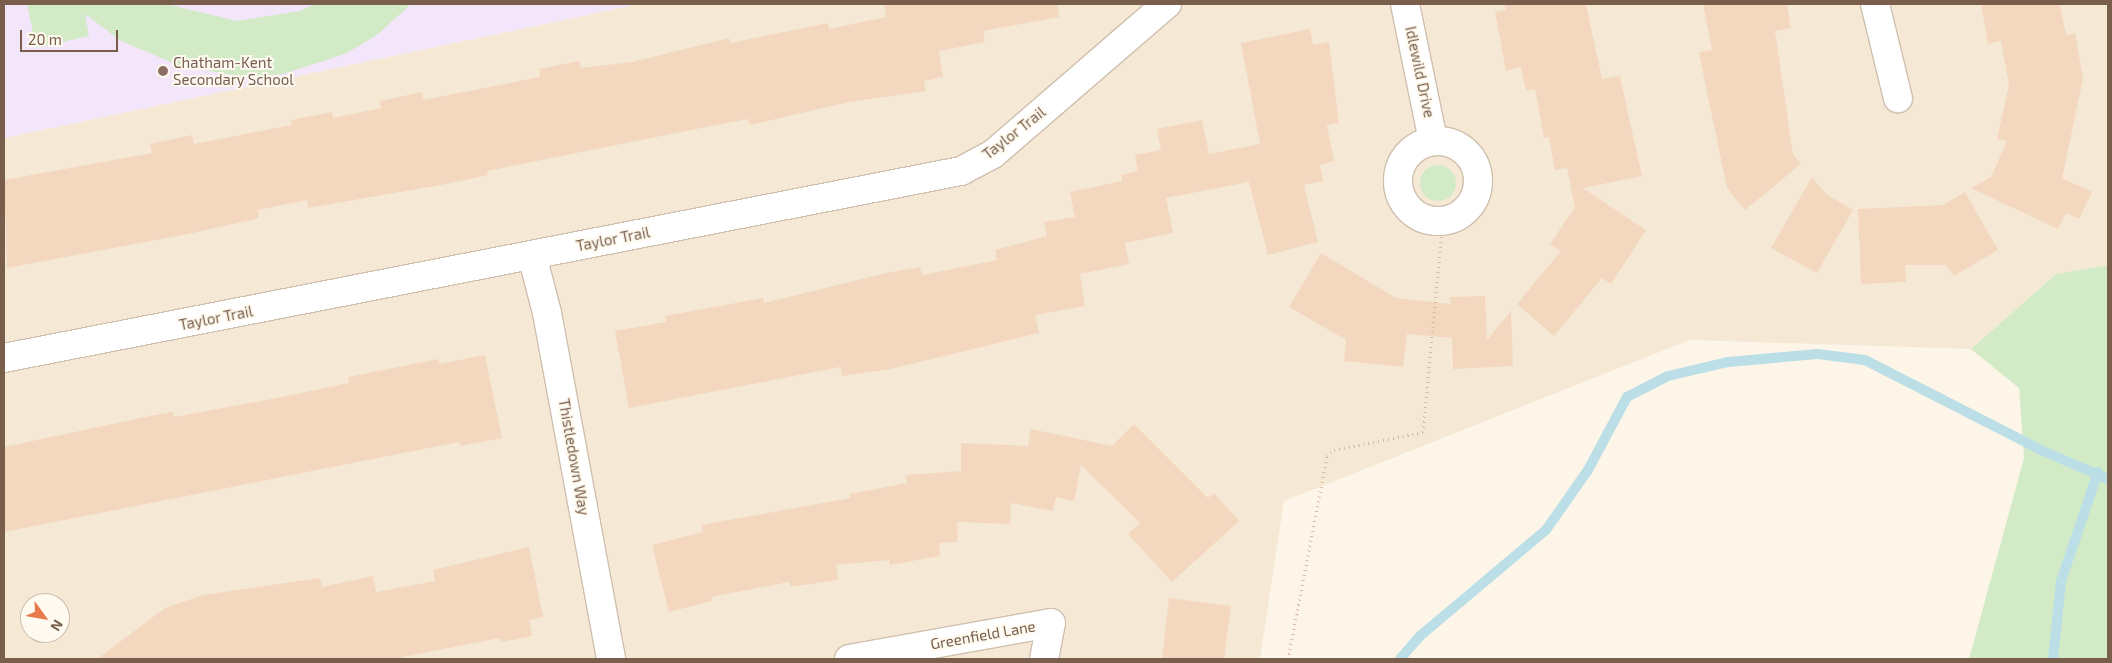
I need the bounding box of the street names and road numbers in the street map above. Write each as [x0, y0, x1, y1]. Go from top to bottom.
street label: Idlewild Drive [1402, 25, 1438, 119]
street label: Taylor Trail [979, 103, 1049, 163]
street label: Taylor Trail [574, 223, 652, 255]
street label: Taylor Trail [177, 302, 255, 334]
street label: Thistledown Way [555, 397, 593, 517]
street label: Greenfield Lane [929, 617, 1037, 653]

